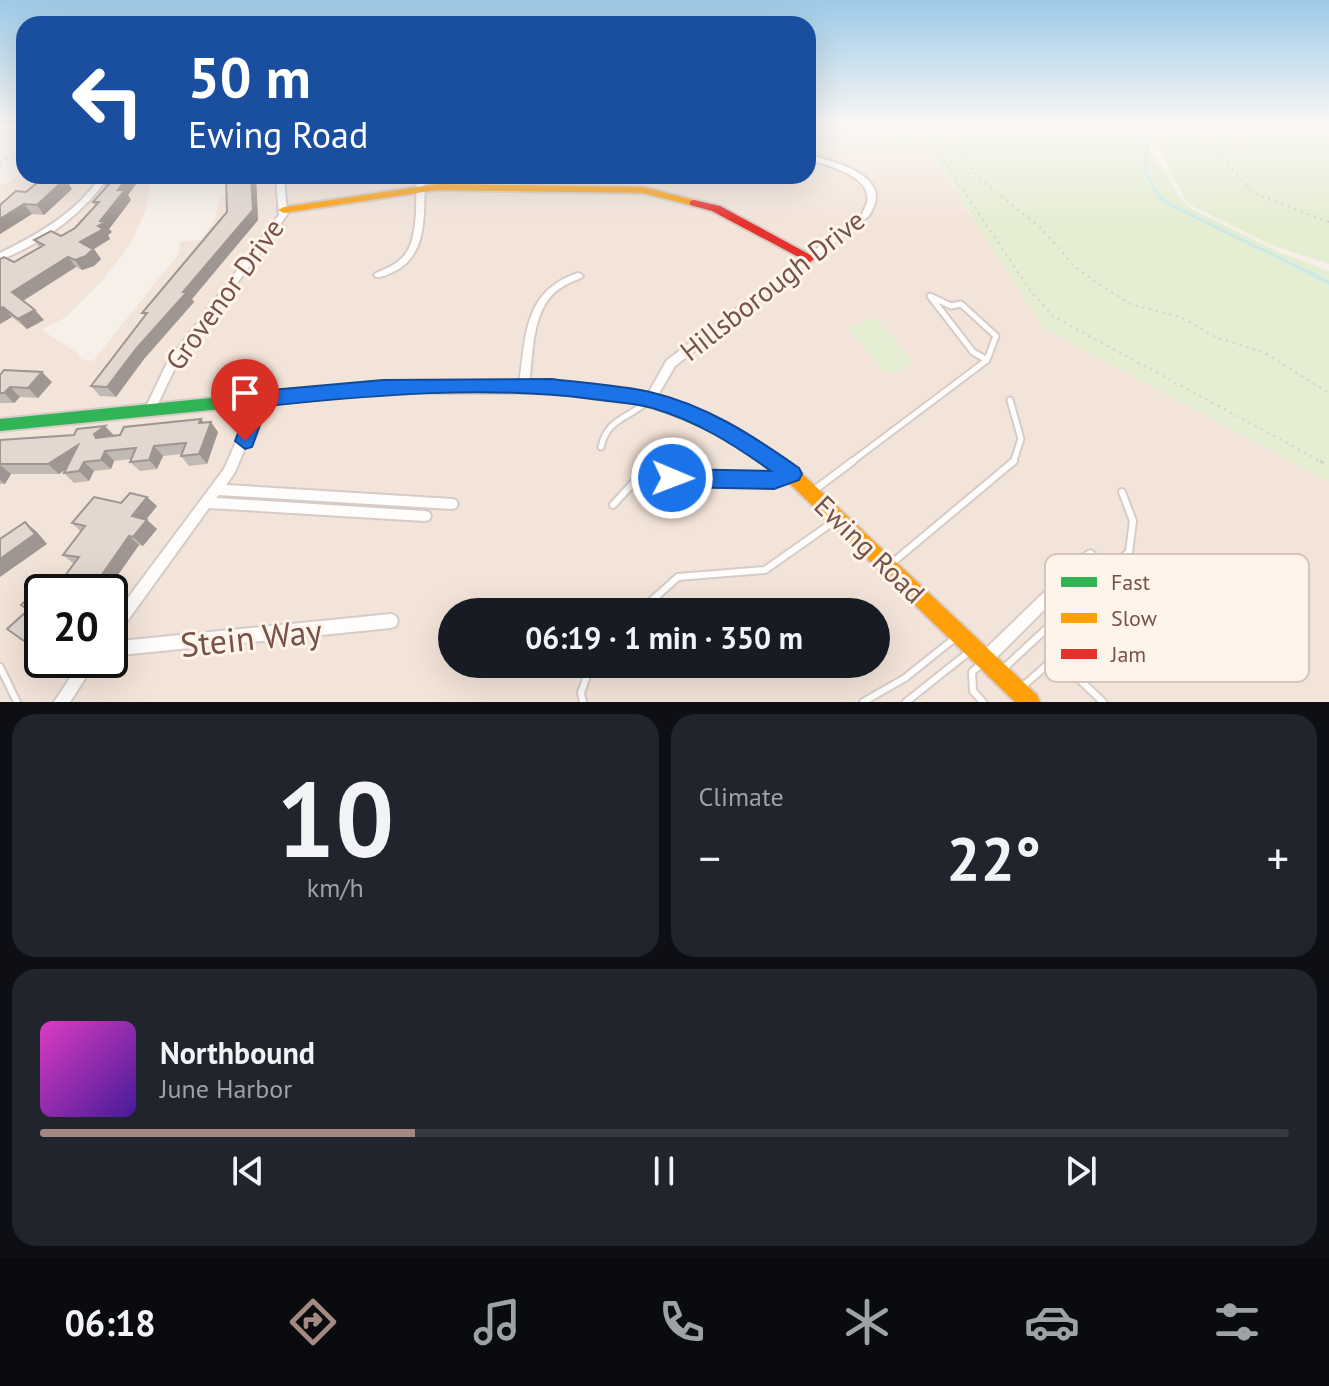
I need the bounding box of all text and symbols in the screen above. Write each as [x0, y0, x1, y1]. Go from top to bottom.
text: 50 m [188, 41, 311, 113]
icon: left [56, 48, 160, 152]
text: Ewing Road [188, 111, 368, 158]
street label: Hillsborough Drive [672, 201, 872, 369]
street label: Grovenor Drive [156, 211, 292, 377]
pin [211, 359, 279, 441]
icon: arrive [223, 371, 267, 415]
position arrow [630, 436, 714, 520]
street label: Ewing Road [807, 487, 933, 611]
legend [1045, 554, 1309, 682]
text: Fast [1111, 568, 1151, 596]
speed limit sign: 20 [24, 574, 128, 678]
text: Slow [1111, 604, 1157, 632]
street label: Stein Way [178, 608, 324, 666]
text: 06:19 · 1 min · 350 m [525, 618, 803, 657]
text: Jam [1110, 640, 1146, 668]
text: 10 [276, 751, 394, 886]
text: Climate [699, 780, 784, 813]
text: 22° [947, 819, 1041, 897]
text: − [699, 829, 721, 886]
text: + [1267, 829, 1289, 886]
text: km/h [307, 871, 364, 904]
text: Northbound [160, 1033, 315, 1072]
text: June Harbor [160, 1072, 292, 1105]
icon: previous [226, 1149, 270, 1193]
icon: pause [642, 1149, 686, 1193]
icon: next [1059, 1149, 1103, 1193]
icon: directions [285, 1294, 341, 1350]
icon: music [469, 1294, 525, 1350]
icon: phone [654, 1294, 710, 1350]
icon: climate [839, 1294, 895, 1350]
icon: car [1024, 1294, 1080, 1350]
icon: filters [1209, 1294, 1265, 1350]
text: 06:18 [64, 1299, 156, 1346]

